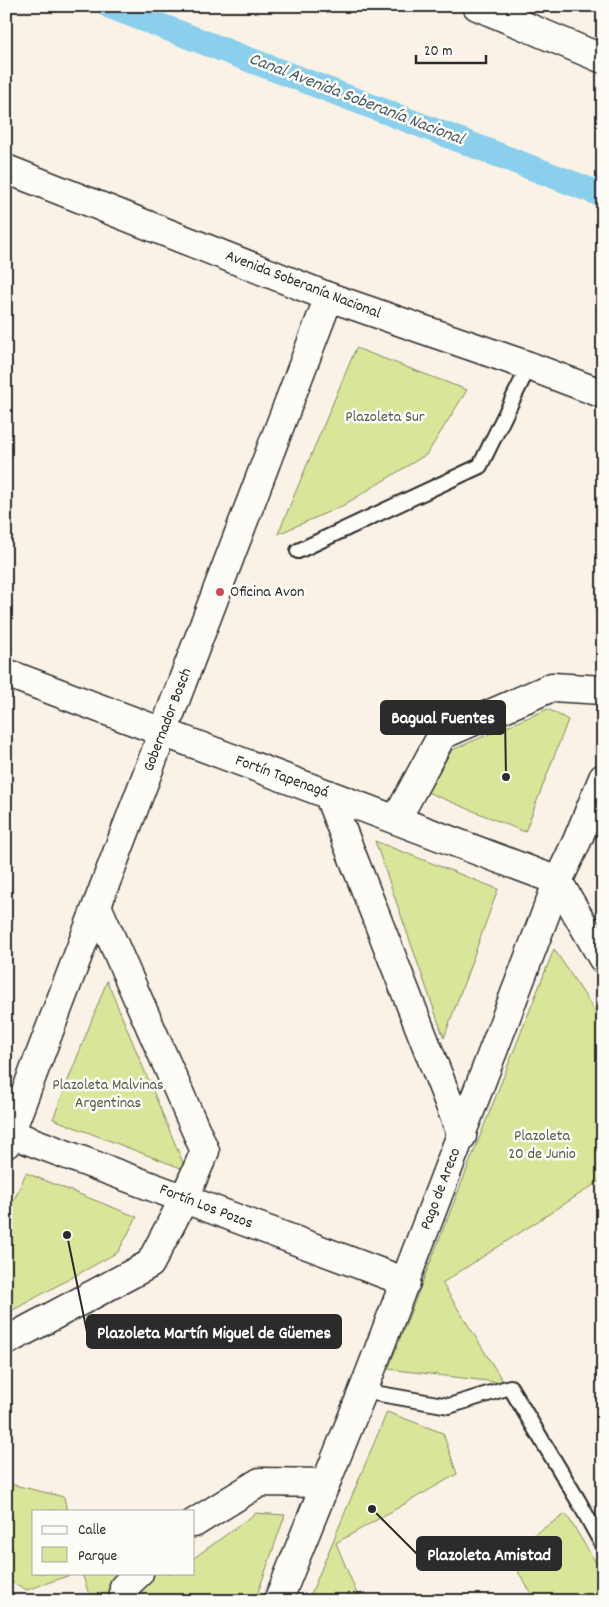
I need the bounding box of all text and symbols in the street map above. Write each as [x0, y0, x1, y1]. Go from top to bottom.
scale bar [416, 32, 486, 64]
text: 20 m [424, 41, 452, 63]
water label: Canal Avenida Soberanía Nacional [245, 47, 469, 153]
street label: Avenida Soberanía Nacional [222, 245, 384, 325]
park label: Plazoleta Sur [345, 406, 425, 429]
place label: Oficina Avon [230, 581, 304, 604]
marker: Oficina Avon [214, 586, 226, 598]
street label: Gobernador Bosch [138, 665, 198, 775]
callout: Bagual Fuentes [381, 701, 505, 734]
text: Bagual Fuentes [391, 707, 495, 732]
street label: Fortín Tapenagá [232, 749, 332, 805]
park label: Plazoleta Malvinas Argentinas [52, 1074, 164, 1115]
park label: Plazoleta 20 de Junio [508, 1125, 576, 1166]
street label: Pago de Areco [415, 1145, 467, 1233]
street label: Fortín Los Pozos [156, 1179, 256, 1235]
callout: Plazoleta Martín Miguel de Güemes [87, 1315, 341, 1348]
text: Plazoleta Martín Miguel de Güemes [97, 1322, 331, 1347]
legend [32, 1510, 195, 1574]
text: Calle [78, 1520, 107, 1542]
callout: Plazoleta Amistad [417, 1537, 561, 1570]
text: Plazoleta Amistad [427, 1544, 551, 1569]
text: Parque [78, 1546, 118, 1568]

